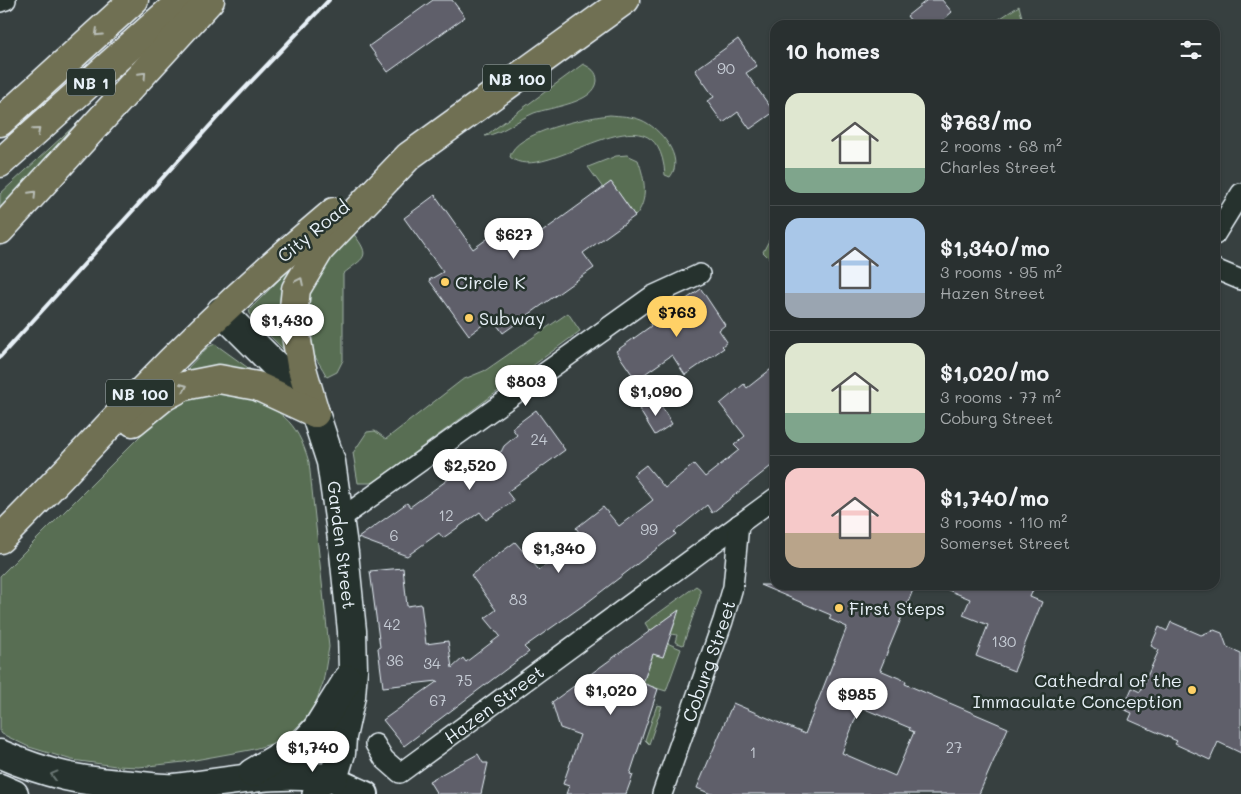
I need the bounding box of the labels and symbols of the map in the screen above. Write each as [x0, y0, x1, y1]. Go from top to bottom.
one-way arrow [95, 27, 104, 36]
house number: 90 [717, 58, 735, 78]
road number: NB 100 [483, 64, 551, 92]
road number: NB 1 [67, 68, 115, 95]
one-way arrow [137, 71, 146, 80]
one-way arrow [31, 128, 40, 137]
one-way arrow [27, 191, 36, 200]
street label: City Road [272, 195, 354, 267]
pin: $627 [484, 218, 544, 260]
place label: Circle K [455, 270, 525, 294]
marker: Circle K [439, 276, 451, 288]
one-way arrow [294, 277, 304, 286]
pin: $763 [647, 296, 707, 338]
pin: $1,430 [246, 304, 328, 346]
place label: Subway [479, 306, 545, 330]
marker: Subway [463, 312, 475, 324]
pin: $803 [496, 364, 556, 407]
pin: $1,090 [615, 374, 697, 417]
road number: NB 100 [106, 379, 174, 406]
one-way arrow [179, 383, 188, 393]
house number: 24 [530, 429, 548, 449]
pin: $2,520 [429, 448, 511, 491]
street label: Garden Street [322, 479, 362, 611]
house number: 12 [438, 505, 454, 525]
house number: 99 [640, 519, 658, 539]
house number: 6 [389, 525, 399, 545]
pin: $1,340 [518, 532, 600, 574]
house number: 83 [509, 589, 527, 609]
place label: First Steps [849, 596, 945, 620]
street label: Coburg Street [676, 597, 741, 725]
marker: First Steps [833, 602, 845, 614]
house number: 42 [383, 614, 401, 634]
house number: 130 [992, 631, 1016, 651]
house number: 36 [386, 650, 404, 670]
house number: 34 [423, 653, 441, 673]
street label: Hazen Street [439, 660, 549, 749]
place label: Cathedral of the Immaculate Conception [973, 668, 1182, 713]
house number: 75 [455, 670, 473, 690]
pin: $1,020 [570, 674, 652, 716]
pin: $985 [827, 678, 887, 720]
marker: Cathedral of the Immaculate Conception [1186, 684, 1198, 696]
house number: 67 [429, 690, 447, 710]
pin: $1,740 [272, 730, 354, 773]
house number: 27 [946, 737, 962, 757]
house number: 1 [750, 742, 756, 762]
one-way arrow [50, 770, 59, 781]

